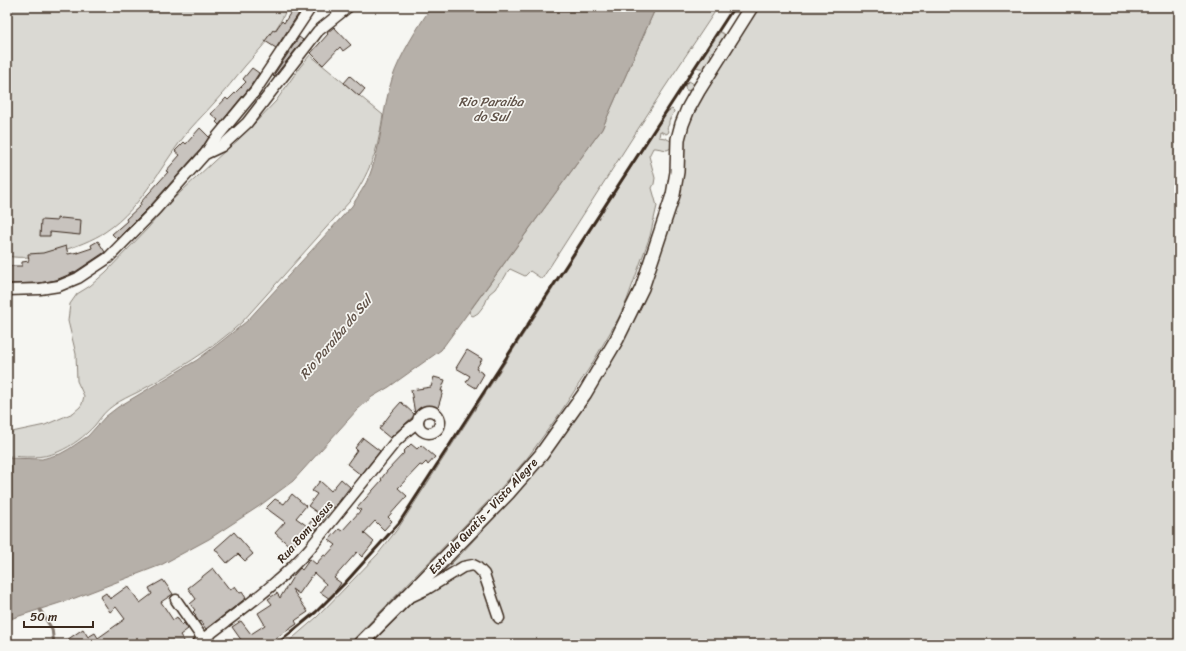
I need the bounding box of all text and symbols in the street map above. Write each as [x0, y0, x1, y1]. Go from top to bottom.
water label: Rio Paraiba do Sul [459, 90, 525, 128]
water label: Rio Paraíba do Sul [293, 288, 380, 384]
street label: Estrada Quatis - Vista Alegre [423, 452, 543, 580]
street label: Rua Bom Jesus [271, 495, 339, 568]
scale bar [24, 603, 93, 629]
text: 50 m [30, 606, 57, 628]

